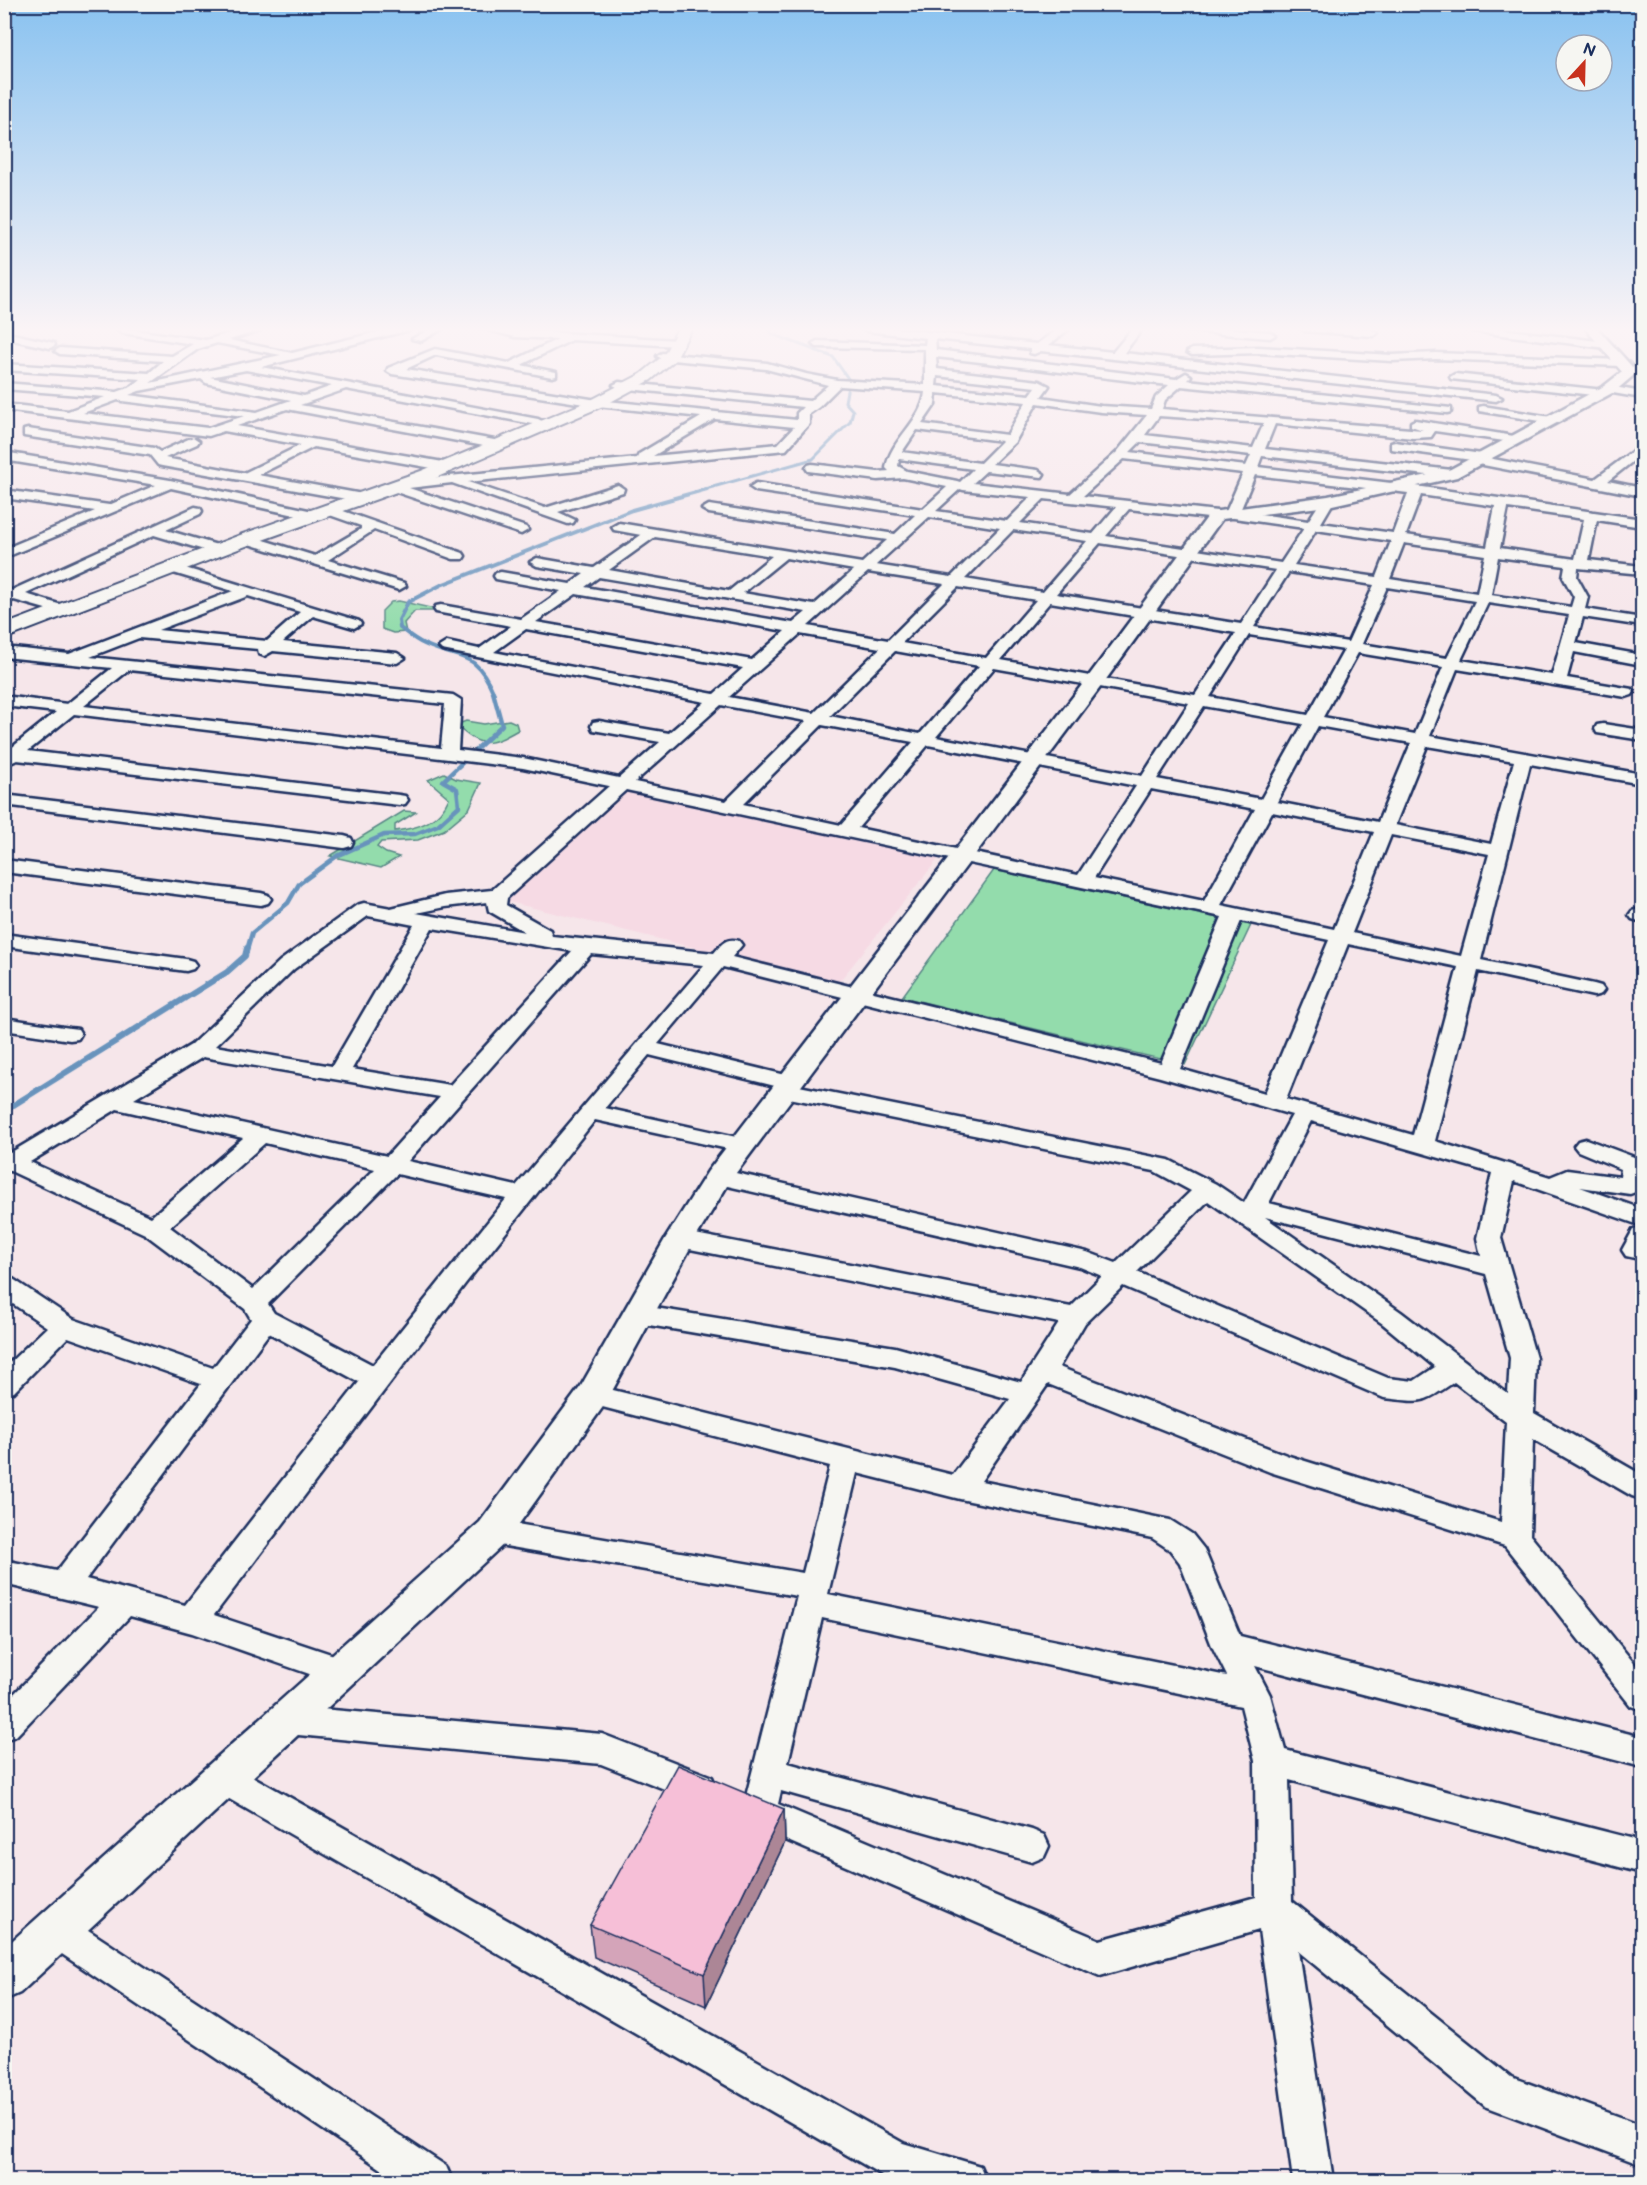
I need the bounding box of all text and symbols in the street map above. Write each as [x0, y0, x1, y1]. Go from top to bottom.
north arrow [1554, 33, 1614, 93]
text: N [1580, 39, 1598, 62]

